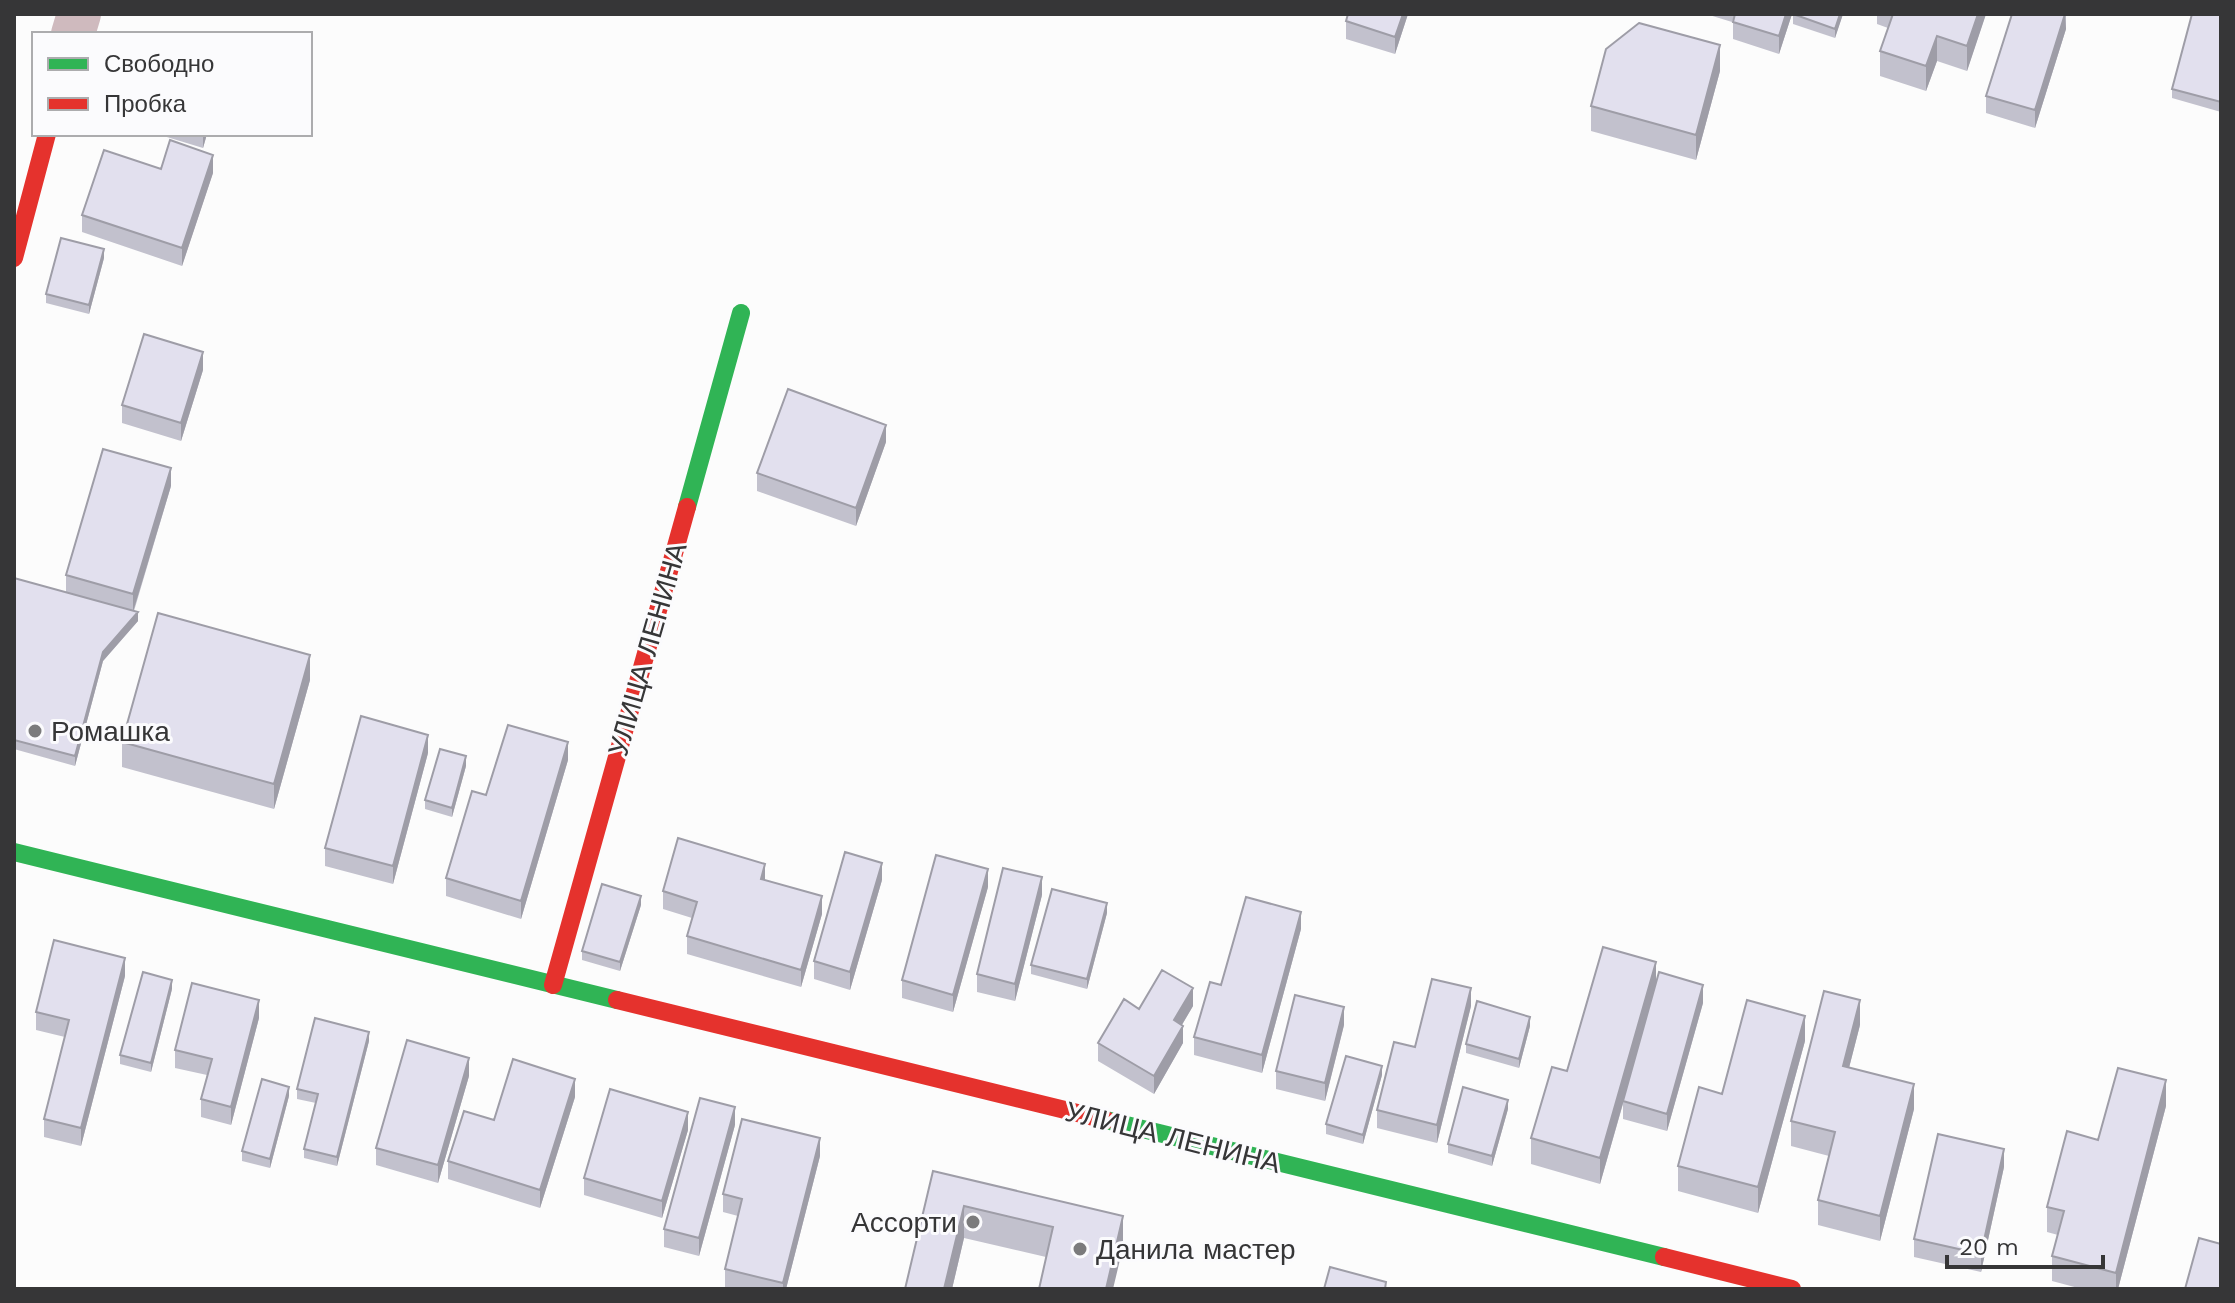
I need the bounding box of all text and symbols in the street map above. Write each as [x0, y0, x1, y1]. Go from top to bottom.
legend [32, 32, 312, 136]
text: Свободно [104, 50, 214, 78]
text: Пробка [104, 90, 187, 118]
street label: УЛИЦА ЛЕНИНА [601, 538, 694, 760]
place label: Ромашка [51, 715, 170, 748]
marker: Ромашка [26, 722, 44, 740]
street label: УЛИЦА ЛЕНИНА [1062, 1095, 1284, 1180]
place label: Ассорти [851, 1206, 957, 1239]
marker: Ассорти [964, 1213, 982, 1231]
scale bar [1947, 1219, 2103, 1269]
place label: Данила мастер [1096, 1233, 1296, 1266]
text: 20 m [1959, 1233, 2019, 1261]
marker: Данила мастер [1071, 1240, 1089, 1258]

